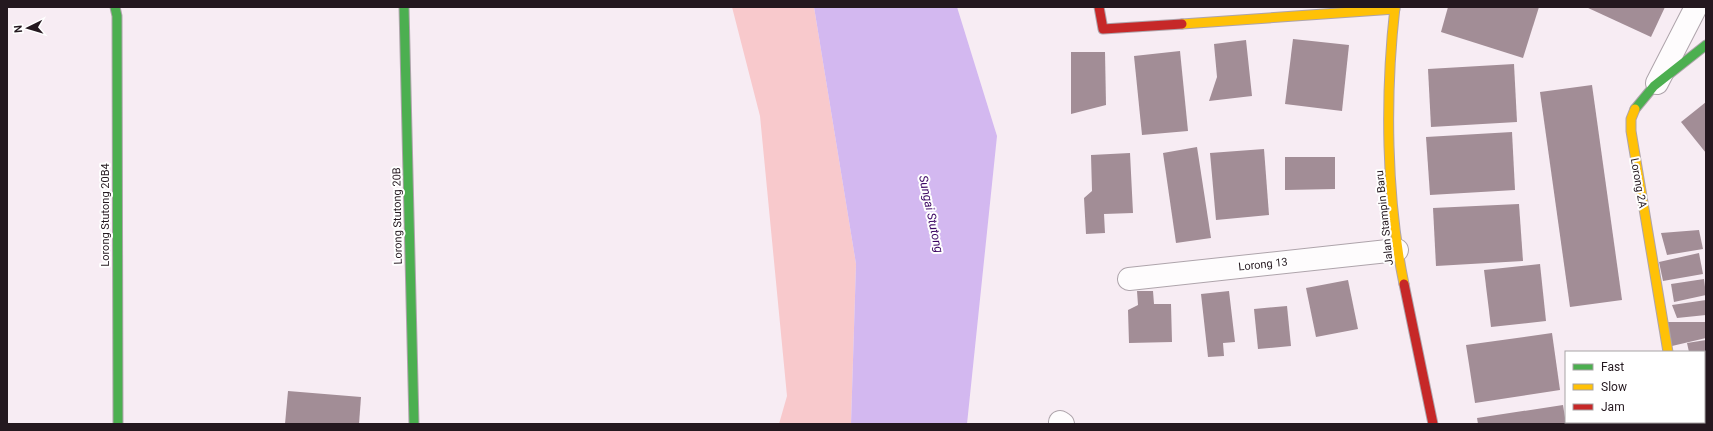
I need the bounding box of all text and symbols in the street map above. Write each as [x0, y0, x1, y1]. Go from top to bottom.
north arrow [8, 8, 48, 48]
text: N [12, 24, 25, 33]
street label: Lorong 2A [1628, 157, 1649, 210]
street label: Lorong Stutong 20B4 [99, 163, 112, 267]
street label: Lorong Stutong 20B [390, 167, 405, 265]
street label: Jalan Stampin Baru [1373, 170, 1396, 266]
water label: Sungai Stutong [916, 174, 946, 254]
street label: Lorong 13 [1238, 255, 1288, 274]
legend [1565, 351, 1705, 423]
text: Fast [1601, 360, 1624, 374]
text: Slow [1601, 380, 1627, 394]
text: Jam [1601, 400, 1625, 414]

